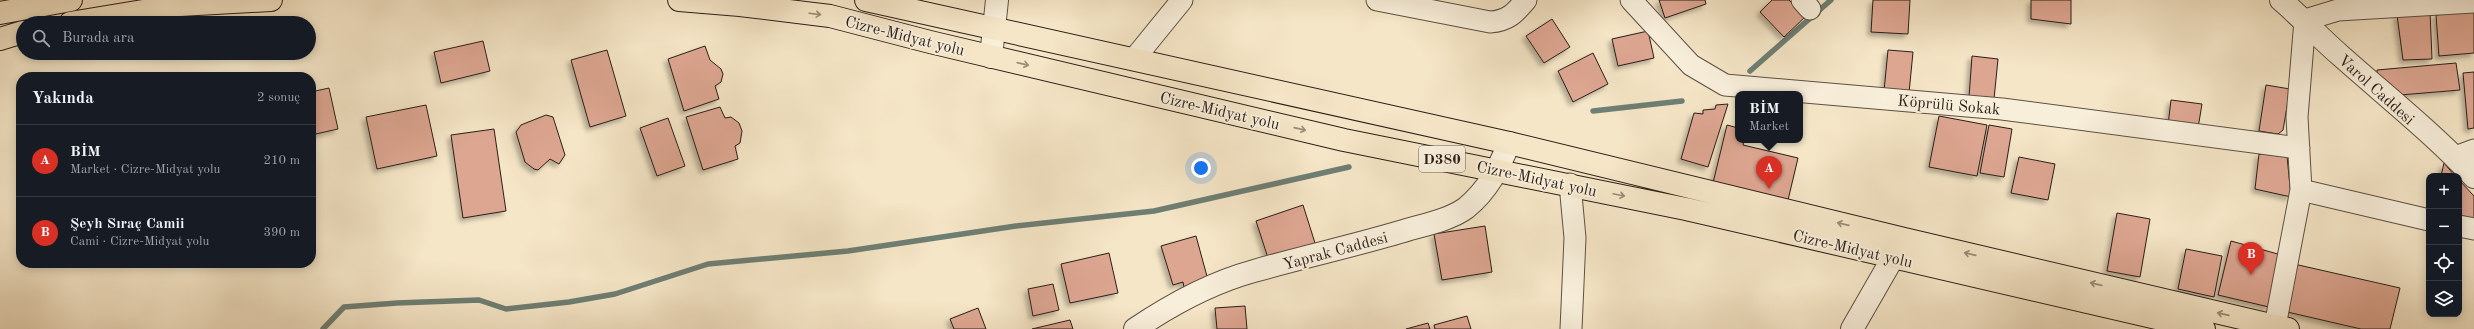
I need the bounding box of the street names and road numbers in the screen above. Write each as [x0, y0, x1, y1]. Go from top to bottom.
street label: Cizre-Midyat yolu [843, 14, 966, 60]
street label: Varol Caddesi [2335, 52, 2417, 129]
street label: Cizre-Midyat yolu [1158, 90, 1281, 134]
street label: Köprülü Sokak [1897, 94, 2001, 118]
road number: D380 [1419, 146, 1465, 172]
street label: Cizre-Midyat yolu [1475, 159, 1599, 201]
street label: Cizre-Midyat yolu [1791, 228, 1914, 272]
street label: Yaprak Caddesi [1281, 230, 1390, 274]

